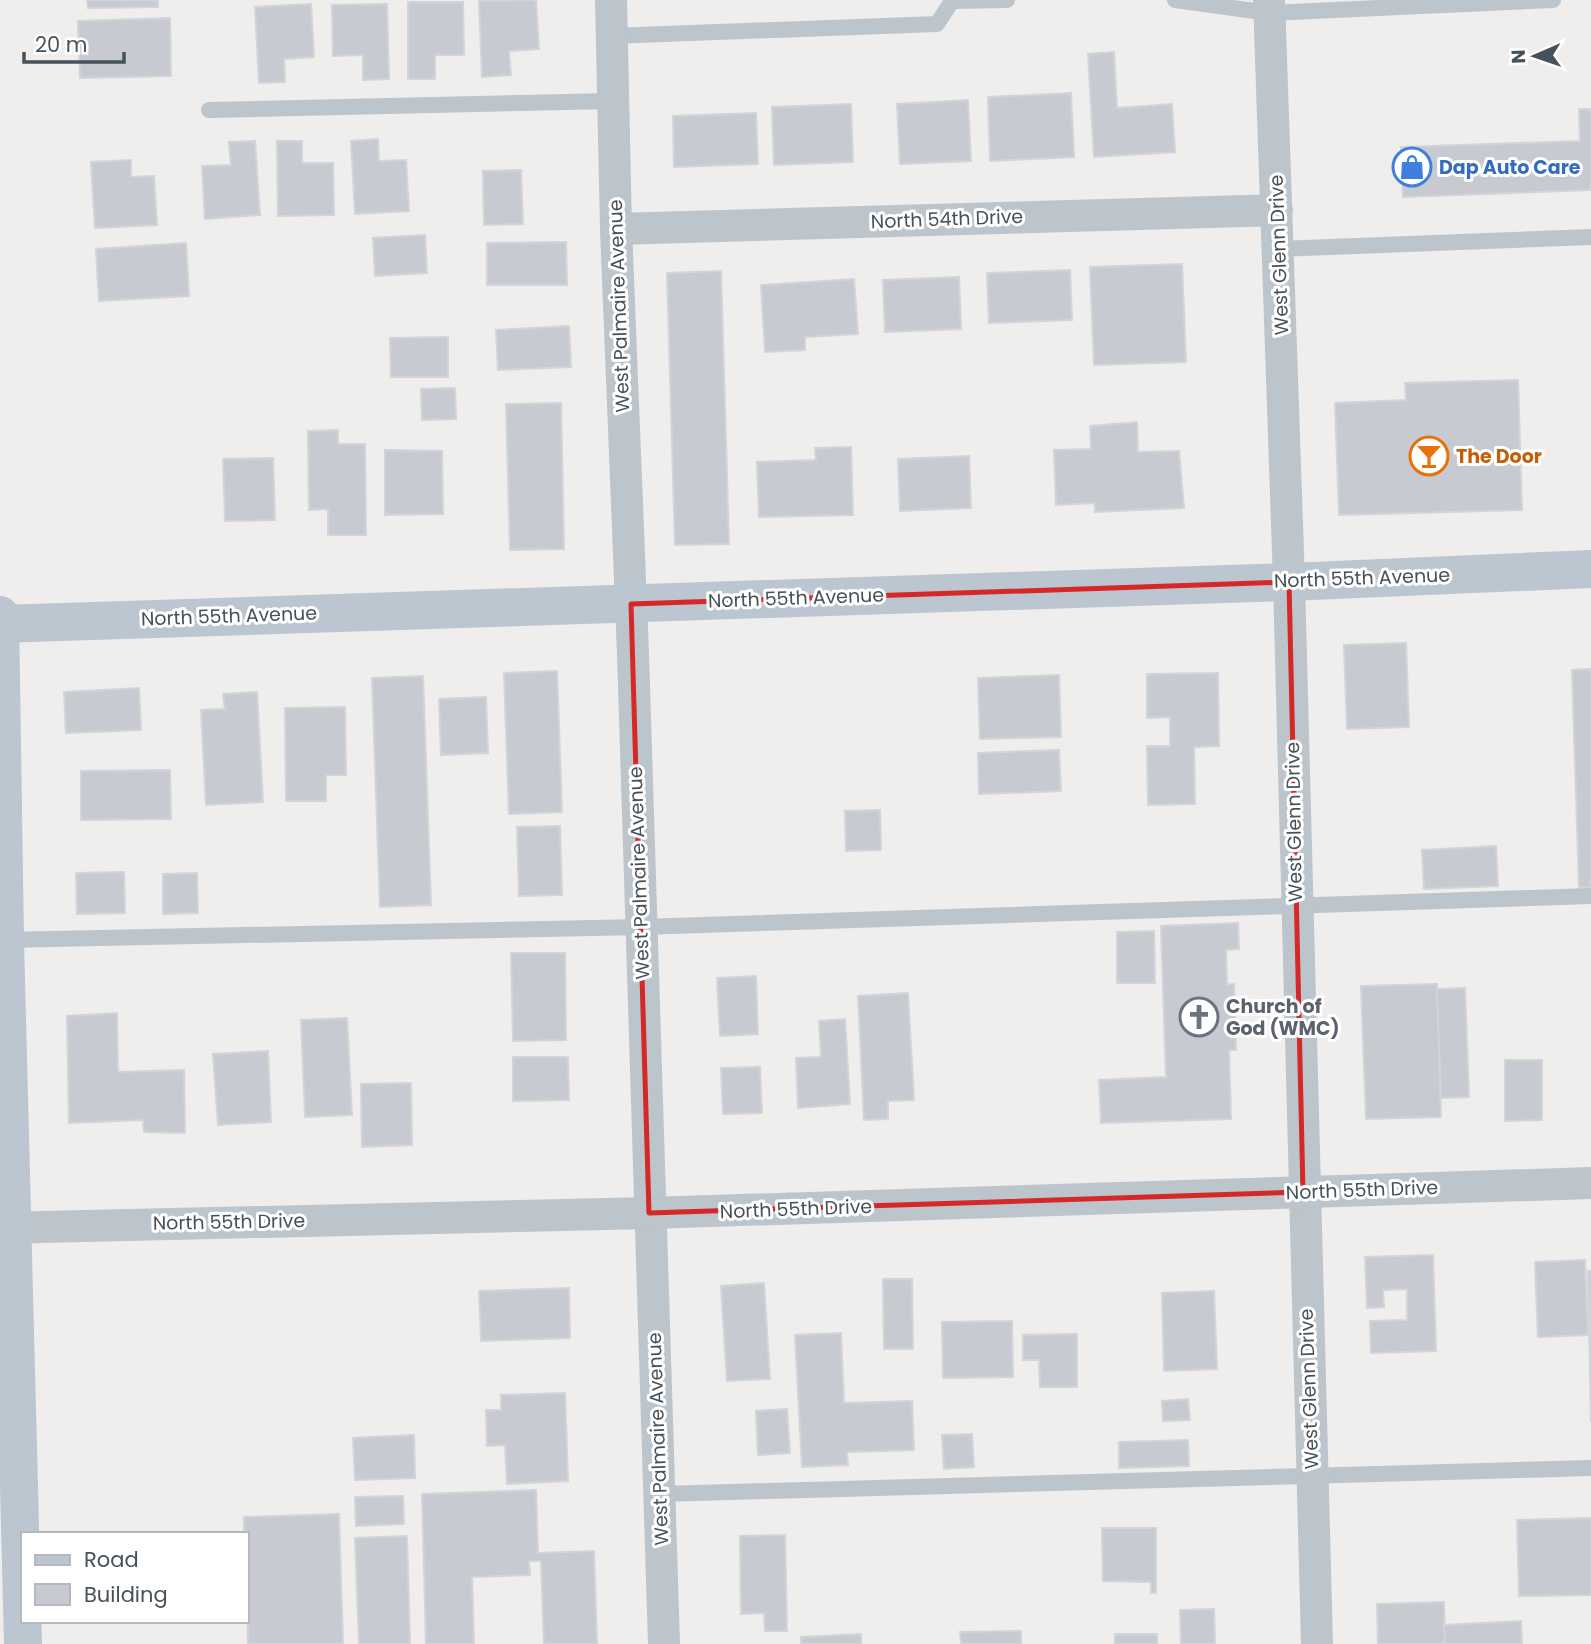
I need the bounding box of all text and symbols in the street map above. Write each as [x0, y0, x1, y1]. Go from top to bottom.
scale bar [24, 21, 124, 65]
north arrow [1500, 21, 1570, 91]
text: 20 m [35, 30, 88, 59]
text: N [1505, 49, 1532, 64]
shop icon: Dap Auto Care [1391, 146, 1433, 188]
place label: Dap Auto Care [1439, 154, 1581, 181]
street label: West Glenn Drive [1263, 174, 1295, 336]
street label: West Palmaire Avenue [602, 199, 636, 413]
street label: North 54th Drive [870, 203, 1024, 235]
bar icon: The Door [1408, 435, 1450, 477]
place label: The Door [1456, 443, 1542, 470]
street label: North 55th Avenue [1274, 561, 1450, 595]
street label: North 55th Avenue [708, 581, 884, 615]
street label: North 55th Avenue [141, 599, 317, 633]
street label: West Glenn Drive [1279, 742, 1309, 902]
street label: West Palmaire Avenue [622, 766, 656, 980]
place label: Church of God (WMC) [1226, 993, 1340, 1042]
church icon: Church of God (WMC) [1178, 996, 1220, 1038]
street label: North 55th Drive [1285, 1174, 1439, 1206]
street label: North 55th Drive [719, 1193, 873, 1225]
street label: North 55th Drive [153, 1207, 305, 1237]
street label: West Glenn Drive [1293, 1308, 1325, 1470]
street label: West Palmaire Avenue [641, 1332, 675, 1546]
legend [21, 1532, 248, 1623]
text: Road [84, 1545, 139, 1574]
text: Building [84, 1580, 168, 1609]

